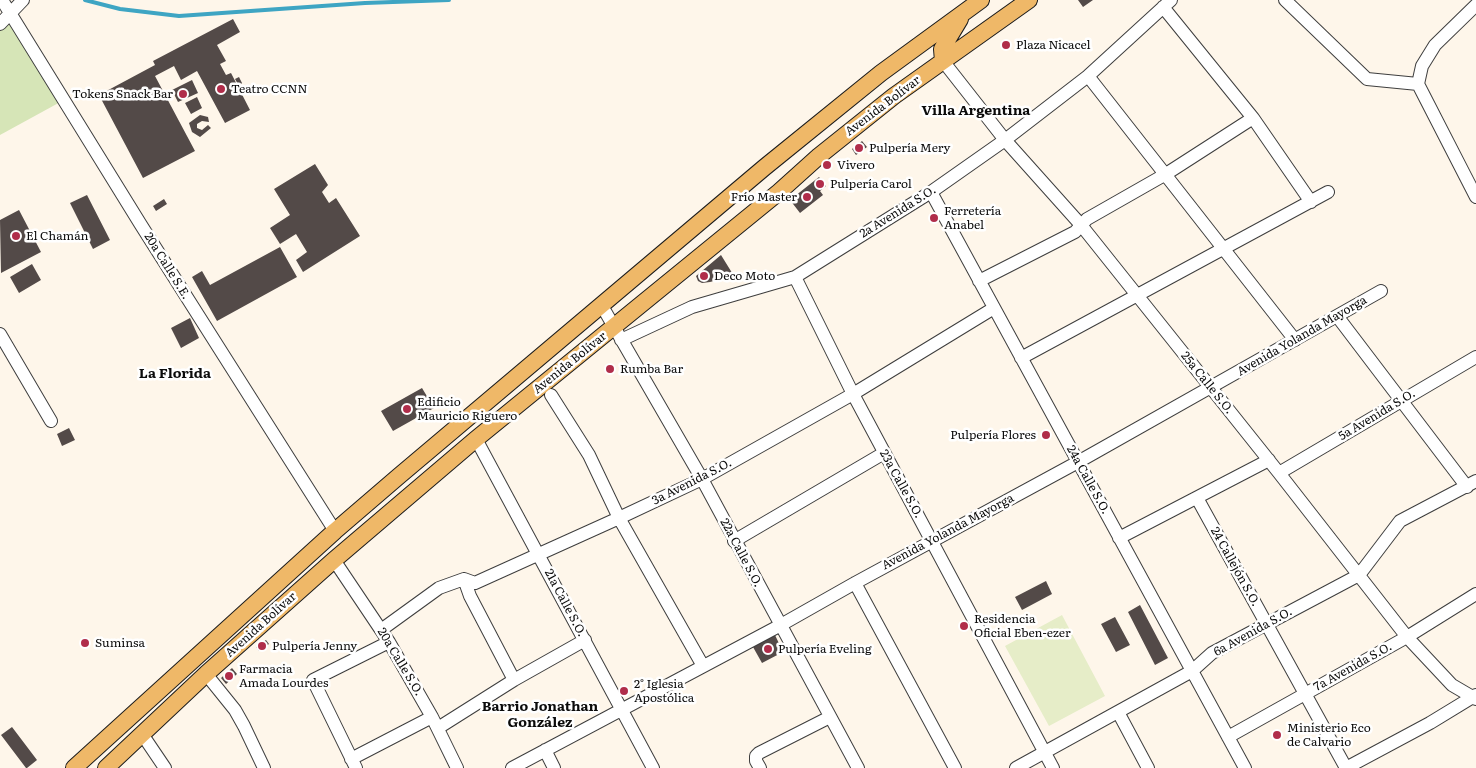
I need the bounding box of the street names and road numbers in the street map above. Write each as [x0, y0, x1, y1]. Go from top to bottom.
street label: Avenida Bolívar [843, 73, 923, 139]
street label: 2a Avenida S.O. [857, 183, 939, 241]
street label: 20a Calle S.E. [141, 230, 193, 302]
street label: Avenida Yolanda Mayorga [1235, 293, 1369, 379]
street label: Avenida Bolívar [530, 329, 610, 397]
street label: 25a Calle S.O. [1178, 349, 1236, 417]
street label: 5a Avenida S.O. [1336, 386, 1418, 444]
street label: 24a Calle S.O. [1063, 443, 1113, 517]
street label: 23a Calle S.O. [876, 447, 926, 521]
street label: 3a Avenida S.O. [650, 456, 734, 508]
street label: Avenida Yolanda Mayorga [880, 491, 1016, 573]
street label: 22a Calle S.O. [717, 516, 765, 590]
street label: 24 Callejón S.O. [1207, 525, 1263, 609]
street label: 21a Calle S.O. [541, 567, 589, 639]
street label: Avenida Bolívar [223, 589, 299, 661]
street label: 6a Avenida S.O. [1211, 604, 1295, 660]
street label: 20a Calle S.O. [374, 625, 426, 699]
street label: 7a Avenida S.O. [1311, 640, 1395, 694]

